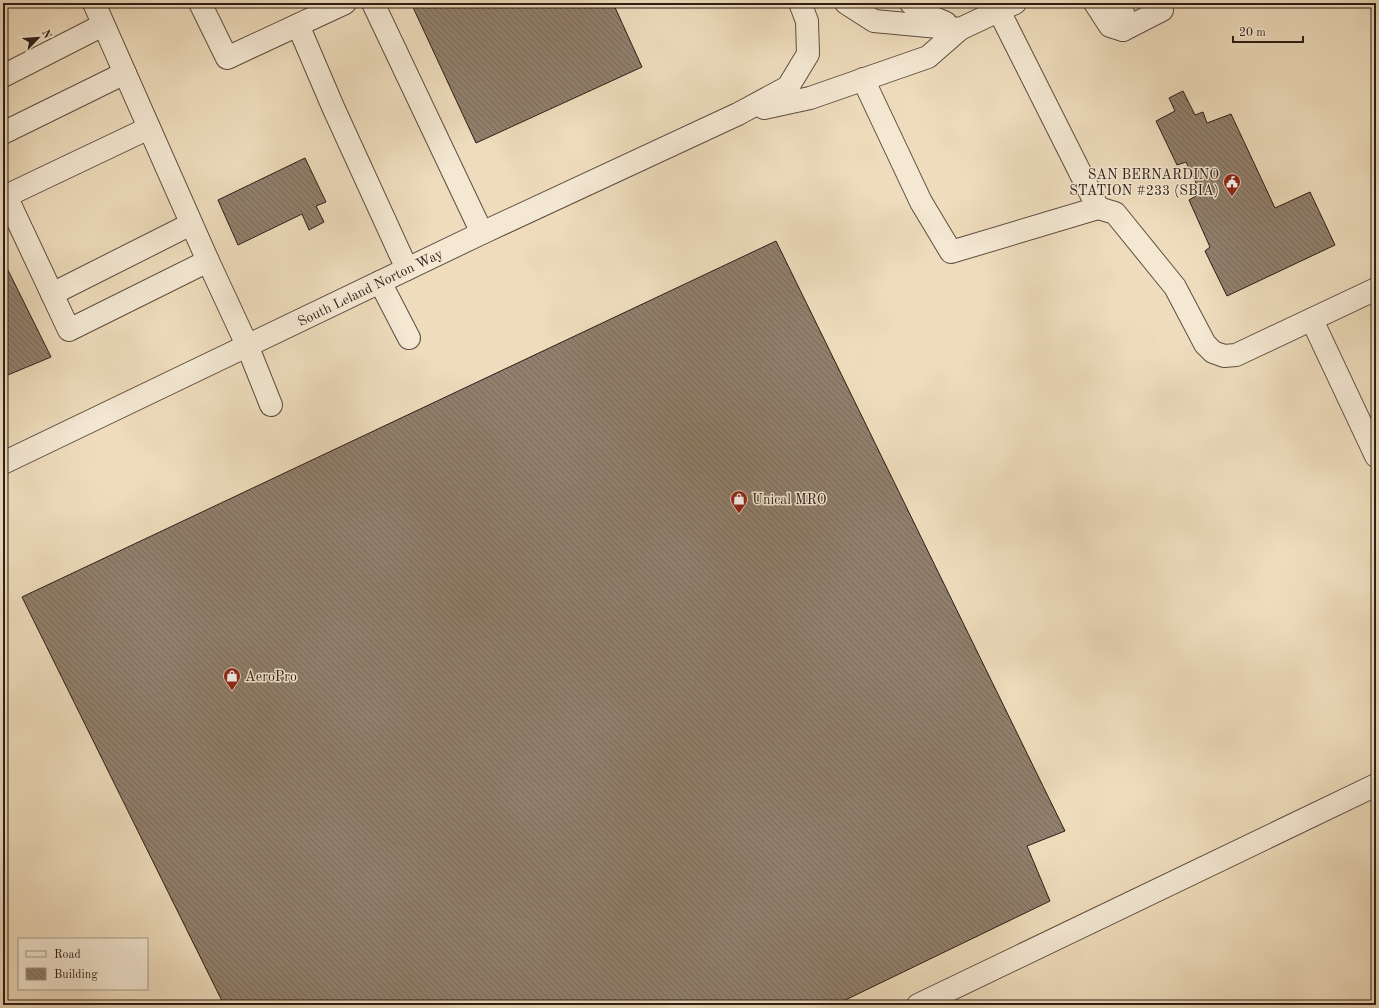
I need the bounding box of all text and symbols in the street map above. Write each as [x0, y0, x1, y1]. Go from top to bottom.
north arrow [18, 18, 58, 58]
scale bar [1233, 18, 1303, 44]
text: 20 m [1239, 27, 1266, 39]
text: N [39, 28, 53, 41]
place label: SAN BERNARDINO STATION #233 (SBIA) [1069, 168, 1219, 198]
public building icon: SAN BERNARDINO STATION #233 (SBIA) [1222, 172, 1242, 197]
street label: South Leland Norton Way [296, 246, 446, 329]
shop icon: Unical MRO [729, 489, 749, 514]
place label: Unical MRO [752, 493, 827, 507]
shop icon: AeroPro [222, 666, 242, 691]
place label: AeroPro [245, 670, 297, 684]
legend [18, 938, 148, 990]
text: Road [54, 949, 81, 961]
text: Building [54, 969, 98, 981]

